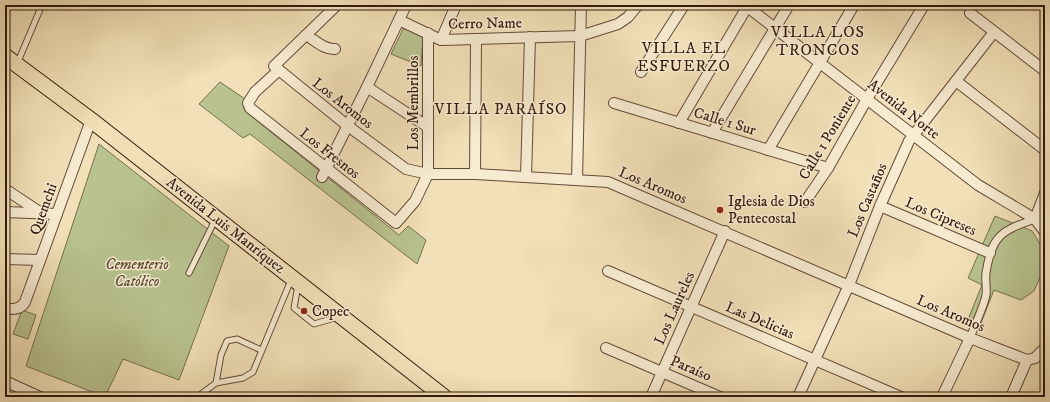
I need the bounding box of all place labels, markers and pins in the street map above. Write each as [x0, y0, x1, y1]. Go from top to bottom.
place label: Iglesia de Dios Pentecostal [728, 192, 815, 228]
marker: Iglesia de Dios Pentecostal [715, 205, 725, 215]
place label: Copec [312, 302, 350, 321]
marker: Copec [299, 306, 309, 316]

